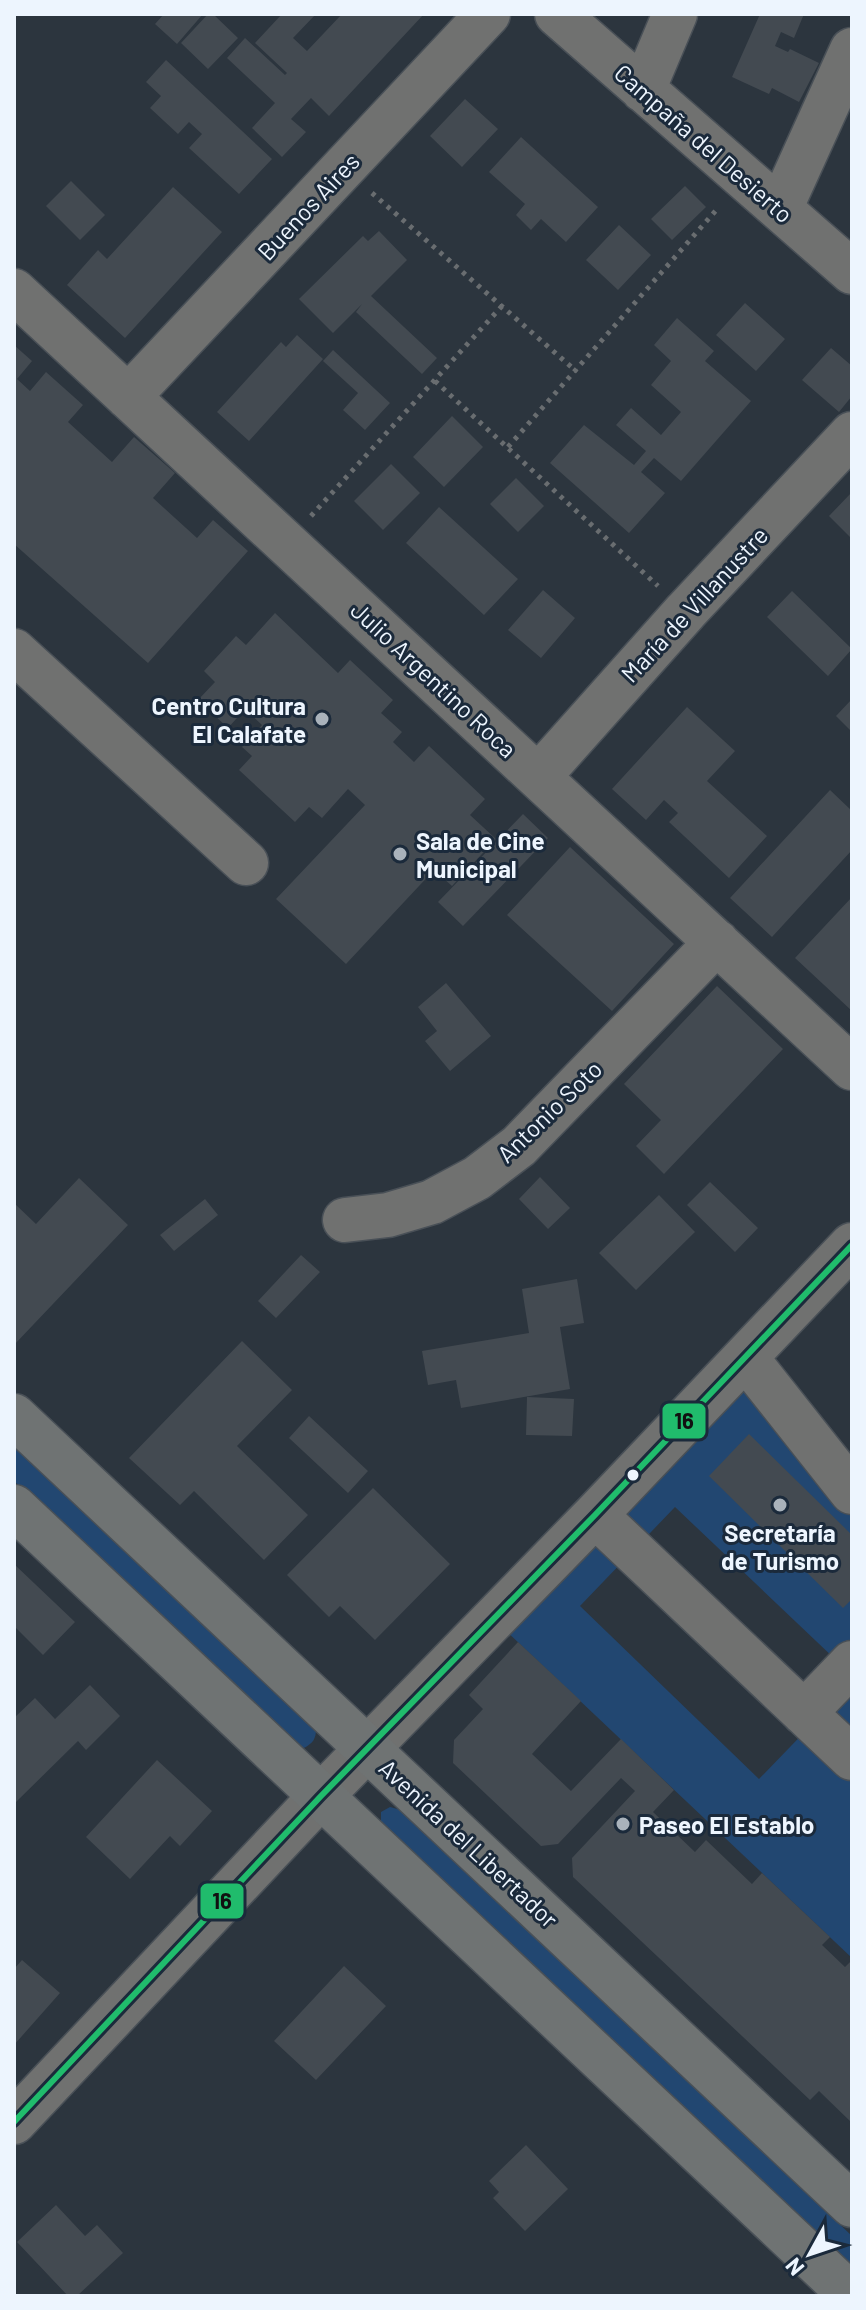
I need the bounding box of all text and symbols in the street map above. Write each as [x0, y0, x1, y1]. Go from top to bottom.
street label: Campaña del Desierto [609, 58, 799, 228]
street label: Buenos Aires [251, 146, 365, 266]
street label: María de Villanustre [614, 520, 774, 688]
street label: Julio Argentino Roca [345, 595, 523, 763]
place label: Centro Cultura El Calafate [152, 691, 306, 748]
marker: Centro Cultura El Calafate [313, 710, 331, 728]
place label: Sala de Cine Municipal [416, 826, 545, 883]
marker: Sala de Cine Municipal [391, 845, 409, 863]
street label: Antonio Soto [491, 1054, 607, 1168]
line badge: 16 [661, 1402, 707, 1440]
text: 16 [674, 1407, 694, 1433]
unlabelled marker [625, 1467, 641, 1483]
marker: Secretaría de Turismo [771, 1496, 789, 1514]
place label: Secretaría de Turismo [721, 1518, 839, 1575]
street label: Avenida del Libertador [374, 1753, 565, 1933]
place label: Paseo El Establo [639, 1810, 814, 1839]
marker: Paseo El Establo [614, 1815, 632, 1833]
line badge: 16 [199, 1882, 245, 1920]
text: 16 [212, 1887, 232, 1913]
north arrow [770, 2214, 850, 2294]
text: N [779, 2254, 809, 2281]

